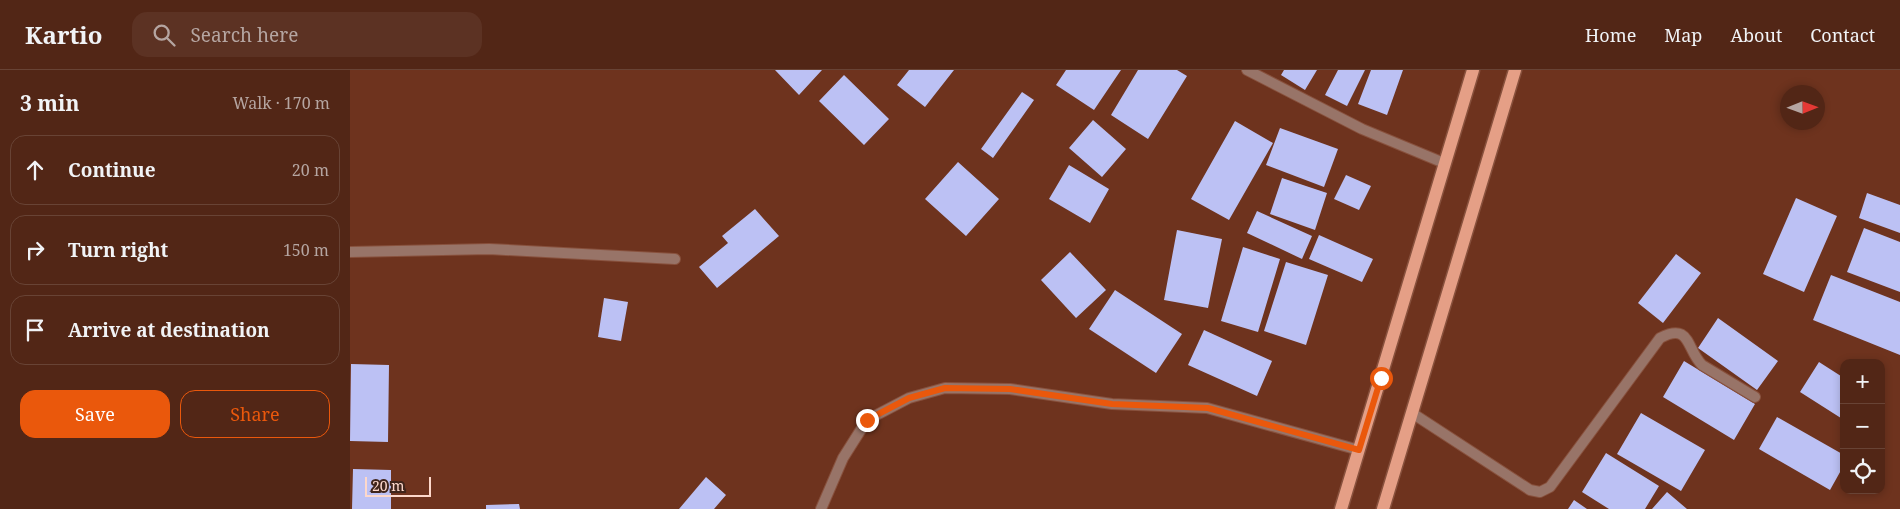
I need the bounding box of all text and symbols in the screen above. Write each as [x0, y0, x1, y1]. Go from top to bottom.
search box [132, 12, 482, 57]
text: Kartio [25, 18, 102, 51]
icon: search [150, 21, 178, 49]
text: Search here [190, 22, 298, 48]
text: Home [1585, 23, 1636, 47]
text: Map [1664, 23, 1702, 47]
text: About [1730, 23, 1782, 47]
text: Contact [1810, 23, 1875, 47]
north arrow [1780, 85, 1825, 130]
text: 3 min [20, 89, 79, 117]
text: Walk · 170 m [233, 92, 330, 114]
icon: ahead [21, 156, 49, 184]
text: Continue [68, 157, 156, 183]
text: 20 m [292, 159, 329, 181]
icon: right [21, 236, 49, 264]
text: Turn right [68, 237, 168, 263]
text: 150 m [283, 239, 329, 261]
icon: arrive [21, 316, 49, 344]
text: Arrive at destination [68, 317, 270, 343]
map controls [1840, 359, 1885, 494]
button: + [1840, 359, 1885, 404]
route start [1370, 367, 1393, 390]
button: Save [20, 390, 170, 438]
button: Share [180, 390, 330, 438]
button: − [1840, 404, 1885, 449]
route end [856, 409, 879, 432]
button: locate [1840, 449, 1885, 494]
scale bar [365, 474, 431, 497]
text: 20 m [372, 476, 405, 495]

